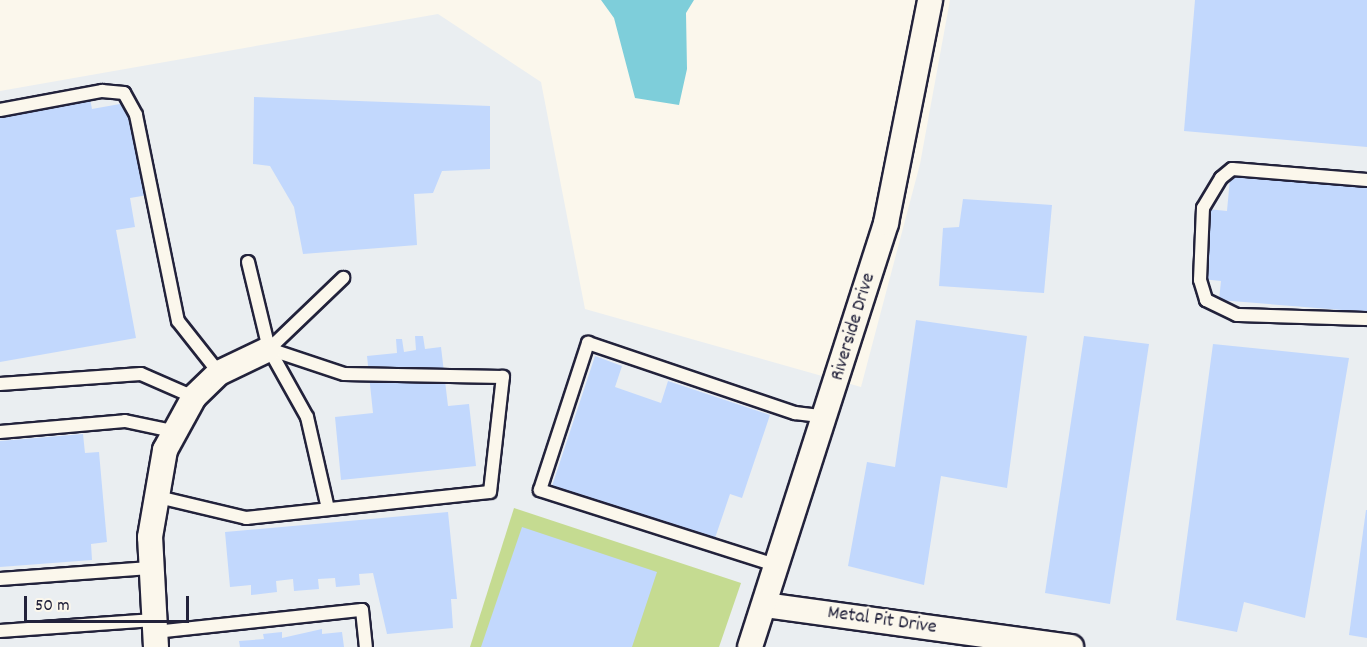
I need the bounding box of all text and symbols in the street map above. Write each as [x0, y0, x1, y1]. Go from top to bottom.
street label: Riverside Drive [826, 270, 882, 384]
scale bar [27, 584, 192, 622]
text: 50 m [35, 594, 70, 619]
street label: Metal Pit Drive [826, 601, 938, 641]

